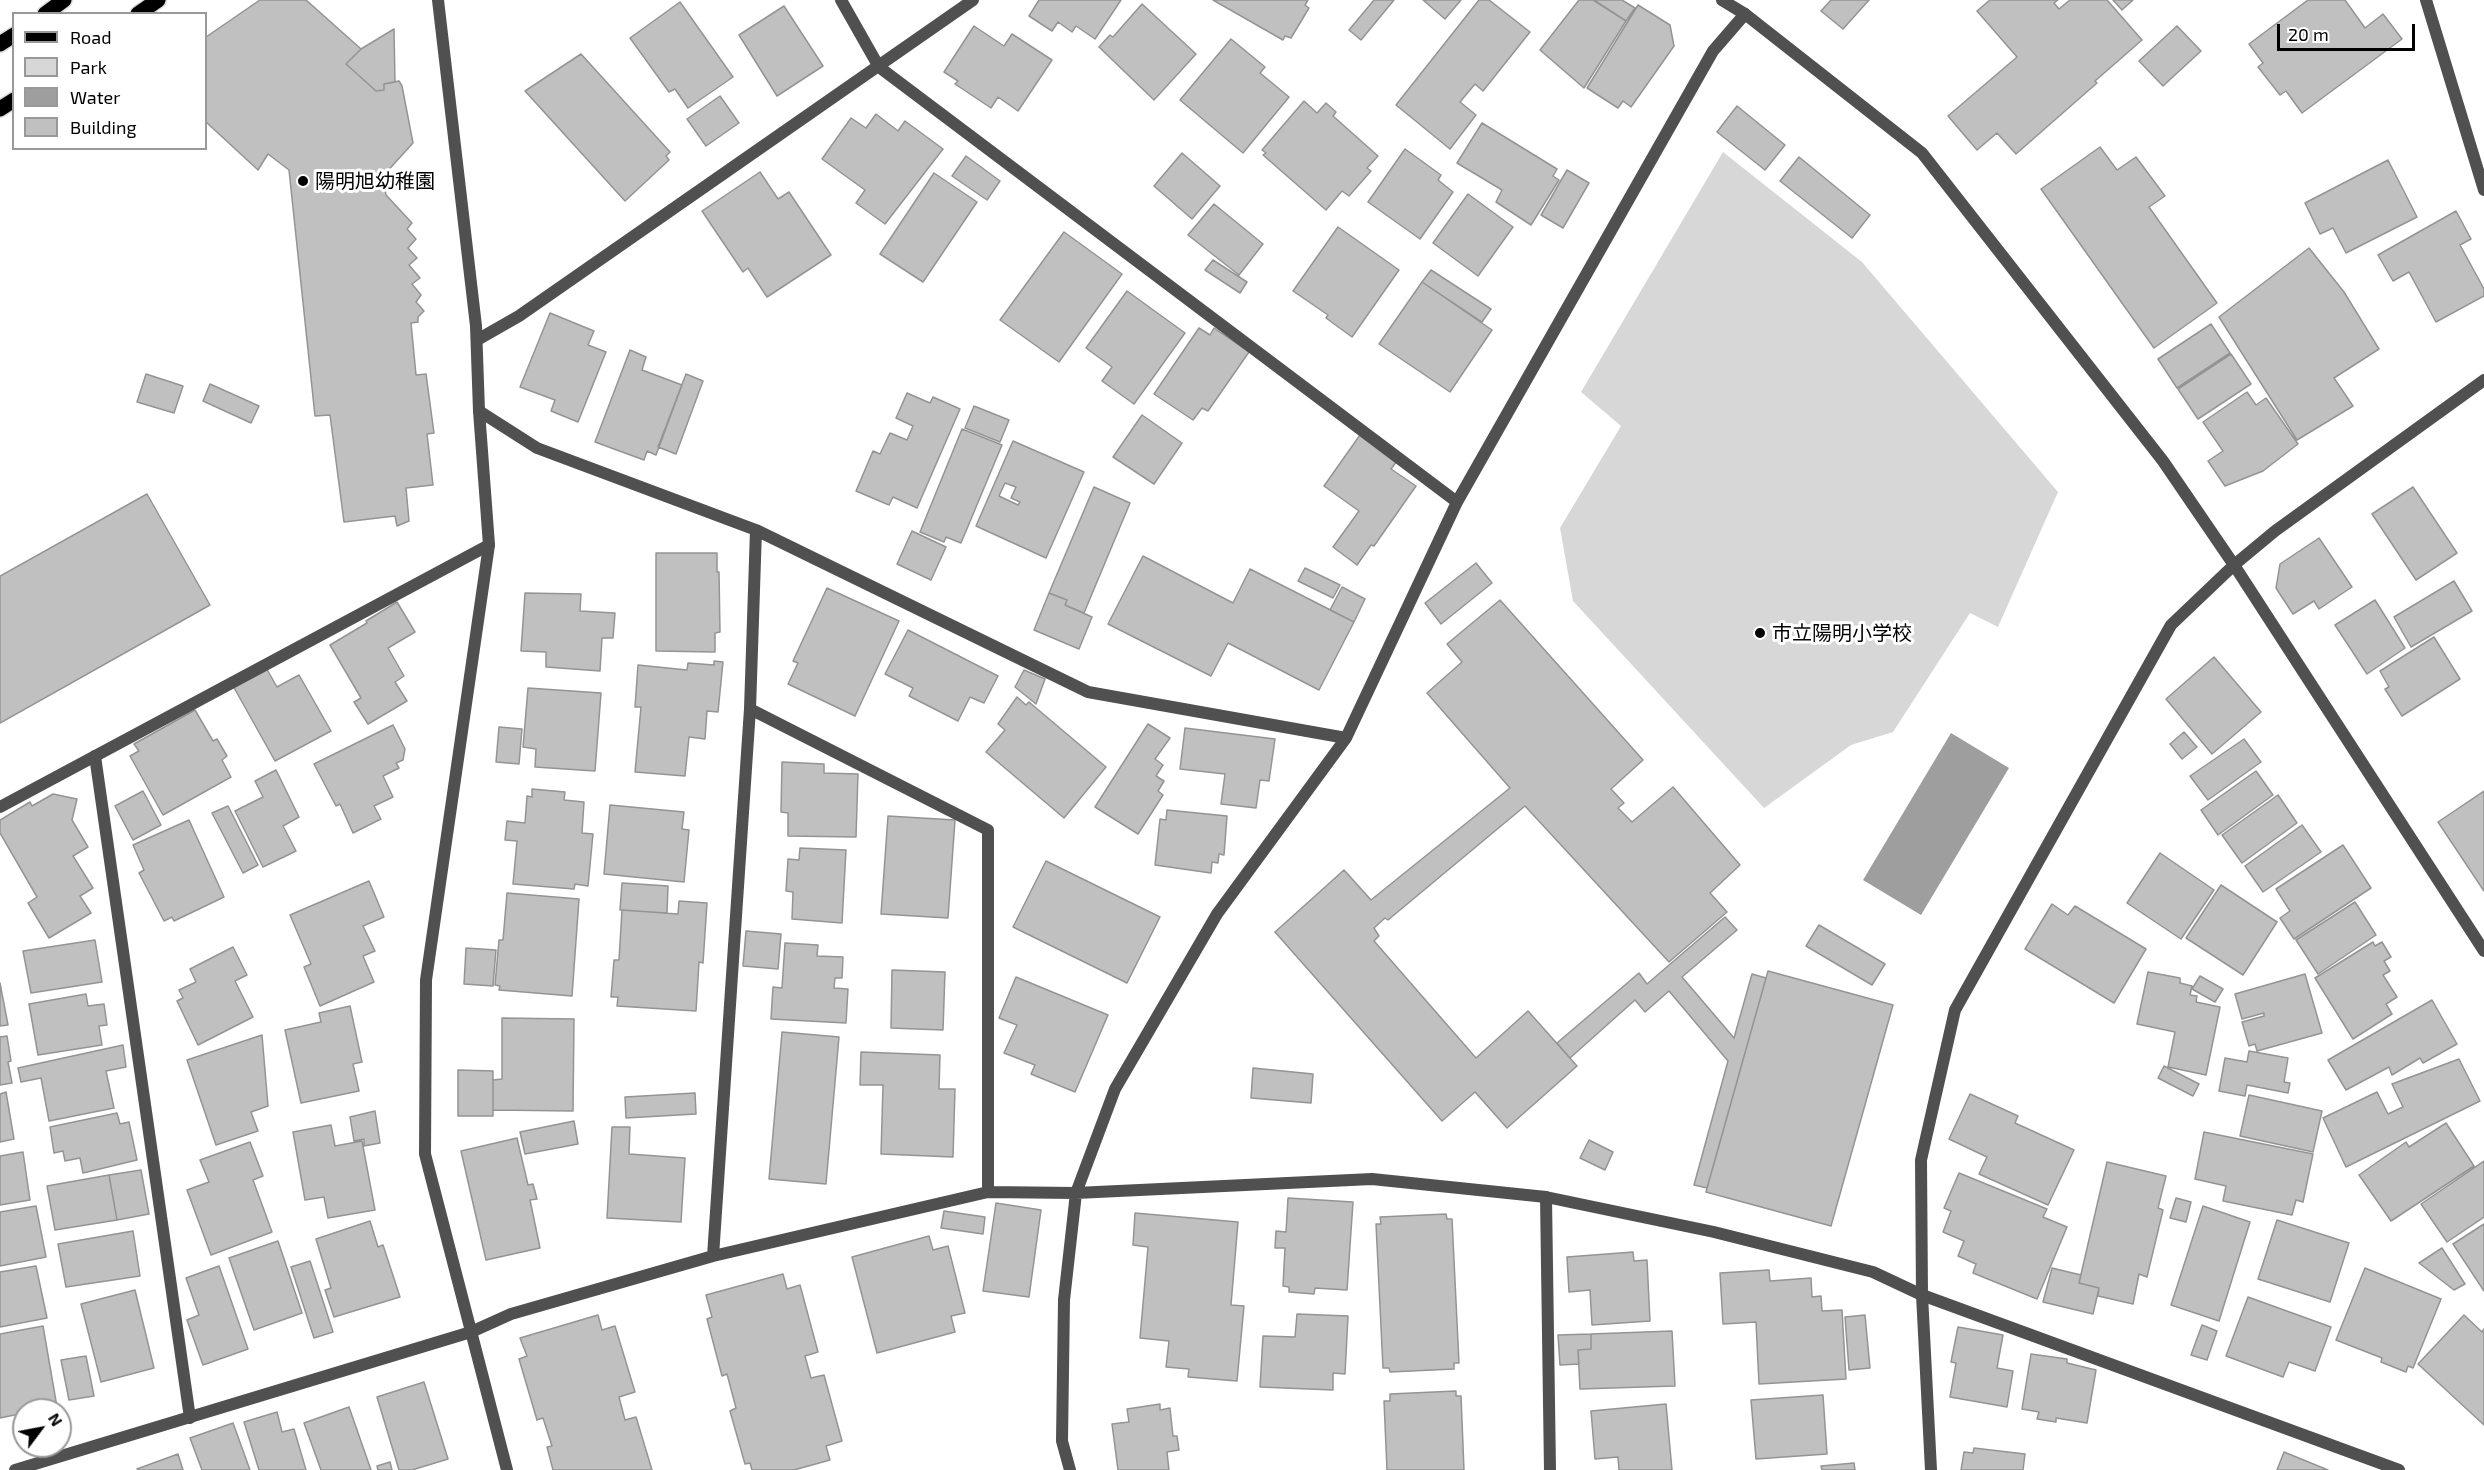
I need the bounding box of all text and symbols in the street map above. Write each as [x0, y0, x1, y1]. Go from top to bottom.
legend [12, 12, 207, 150]
scale bar [2280, 12, 2418, 50]
text: 20 m [2288, 23, 2329, 45]
text: Road [70, 26, 111, 48]
text: Park [70, 56, 107, 78]
text: Water [70, 86, 120, 108]
text: Building [70, 116, 137, 138]
place label: 陽明旭幼稚園 [315, 169, 435, 193]
marker: 陽明旭幼稚園 [296, 174, 310, 188]
place label: 市立陽明小学校 [1772, 621, 1912, 645]
marker: 市立陽明小学校 [1753, 626, 1767, 640]
north arrow [12, 1398, 72, 1458]
text: N [45, 1409, 67, 1429]

